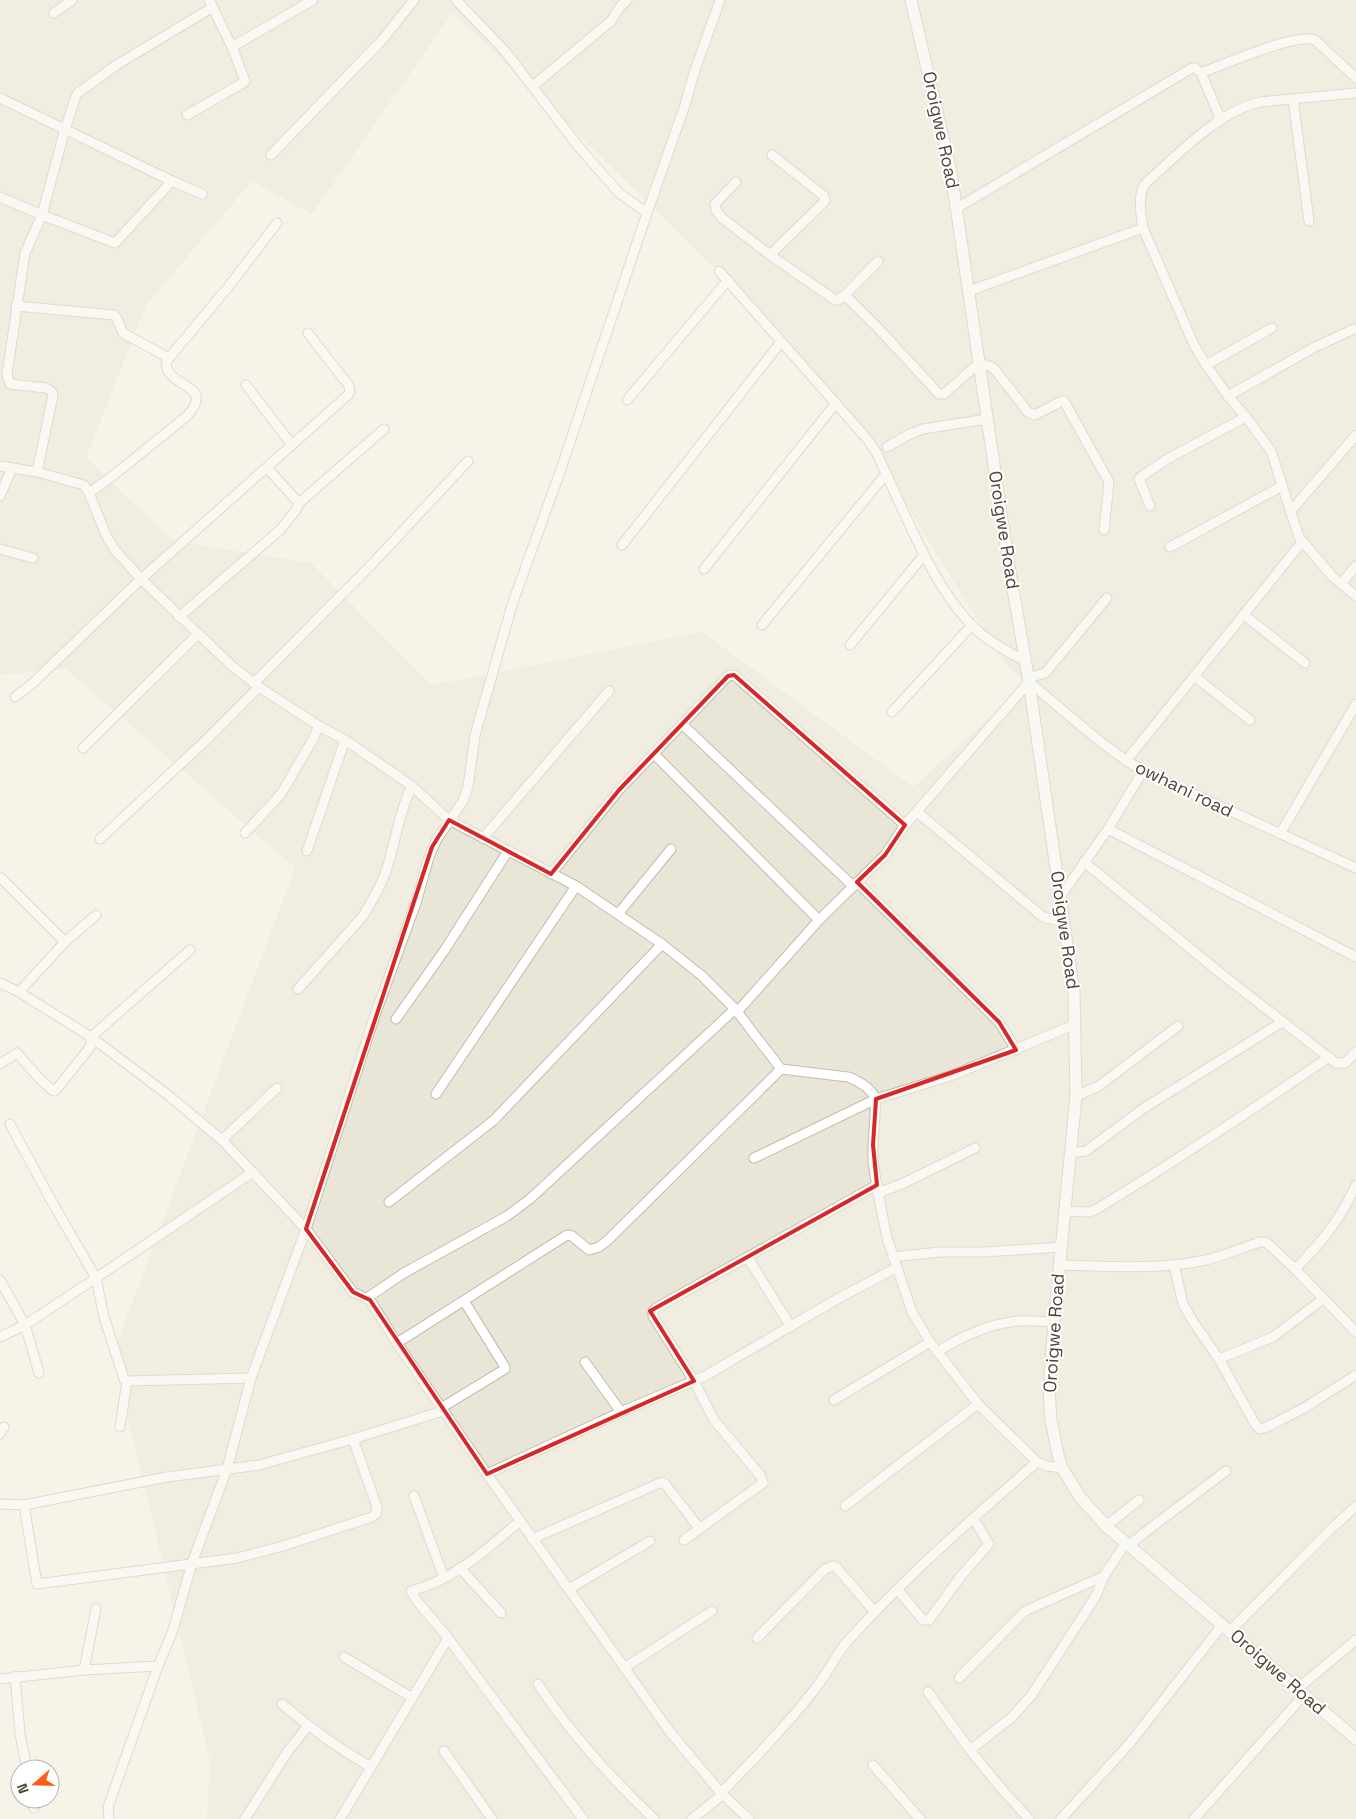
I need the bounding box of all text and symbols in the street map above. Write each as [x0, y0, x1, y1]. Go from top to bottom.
street label: Oroigwe Road [918, 69, 965, 191]
street label: Oroigwe Road [984, 469, 1025, 591]
street label: owhani road [1131, 755, 1237, 822]
street label: Oroigwe Road [1046, 869, 1085, 991]
street label: Oroigwe Road [1038, 1273, 1069, 1393]
street label: Oroigwe Road [1226, 1624, 1331, 1719]
north arrow [10, 1759, 60, 1809]
text: N [13, 1781, 33, 1796]

